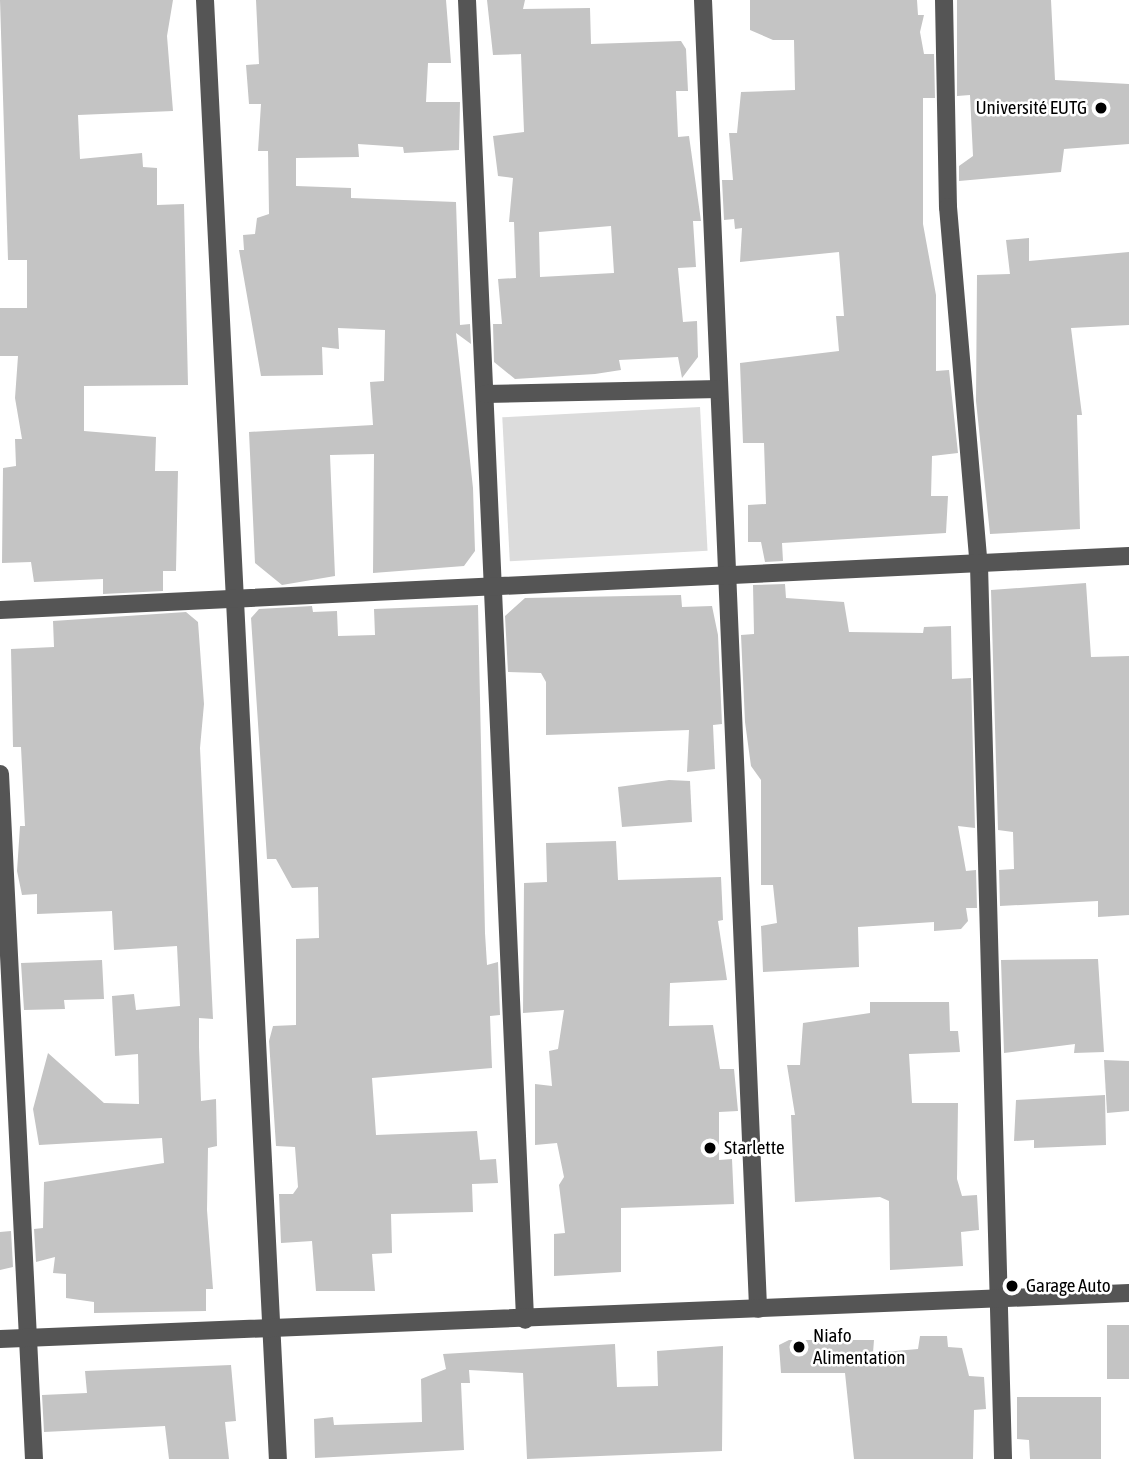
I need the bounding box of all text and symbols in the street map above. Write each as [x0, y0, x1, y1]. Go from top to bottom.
place label: Université EUTG [975, 97, 1087, 119]
marker: Université EUTG [1093, 100, 1109, 116]
place label: Starlette [724, 1137, 785, 1159]
marker: Starlette [702, 1140, 718, 1156]
place label: Garage Auto [1026, 1275, 1111, 1297]
marker: Garage Auto [1004, 1278, 1020, 1294]
place label: Niafo Alimentation [813, 1325, 906, 1369]
marker: Niafo Alimentation [791, 1339, 807, 1355]

